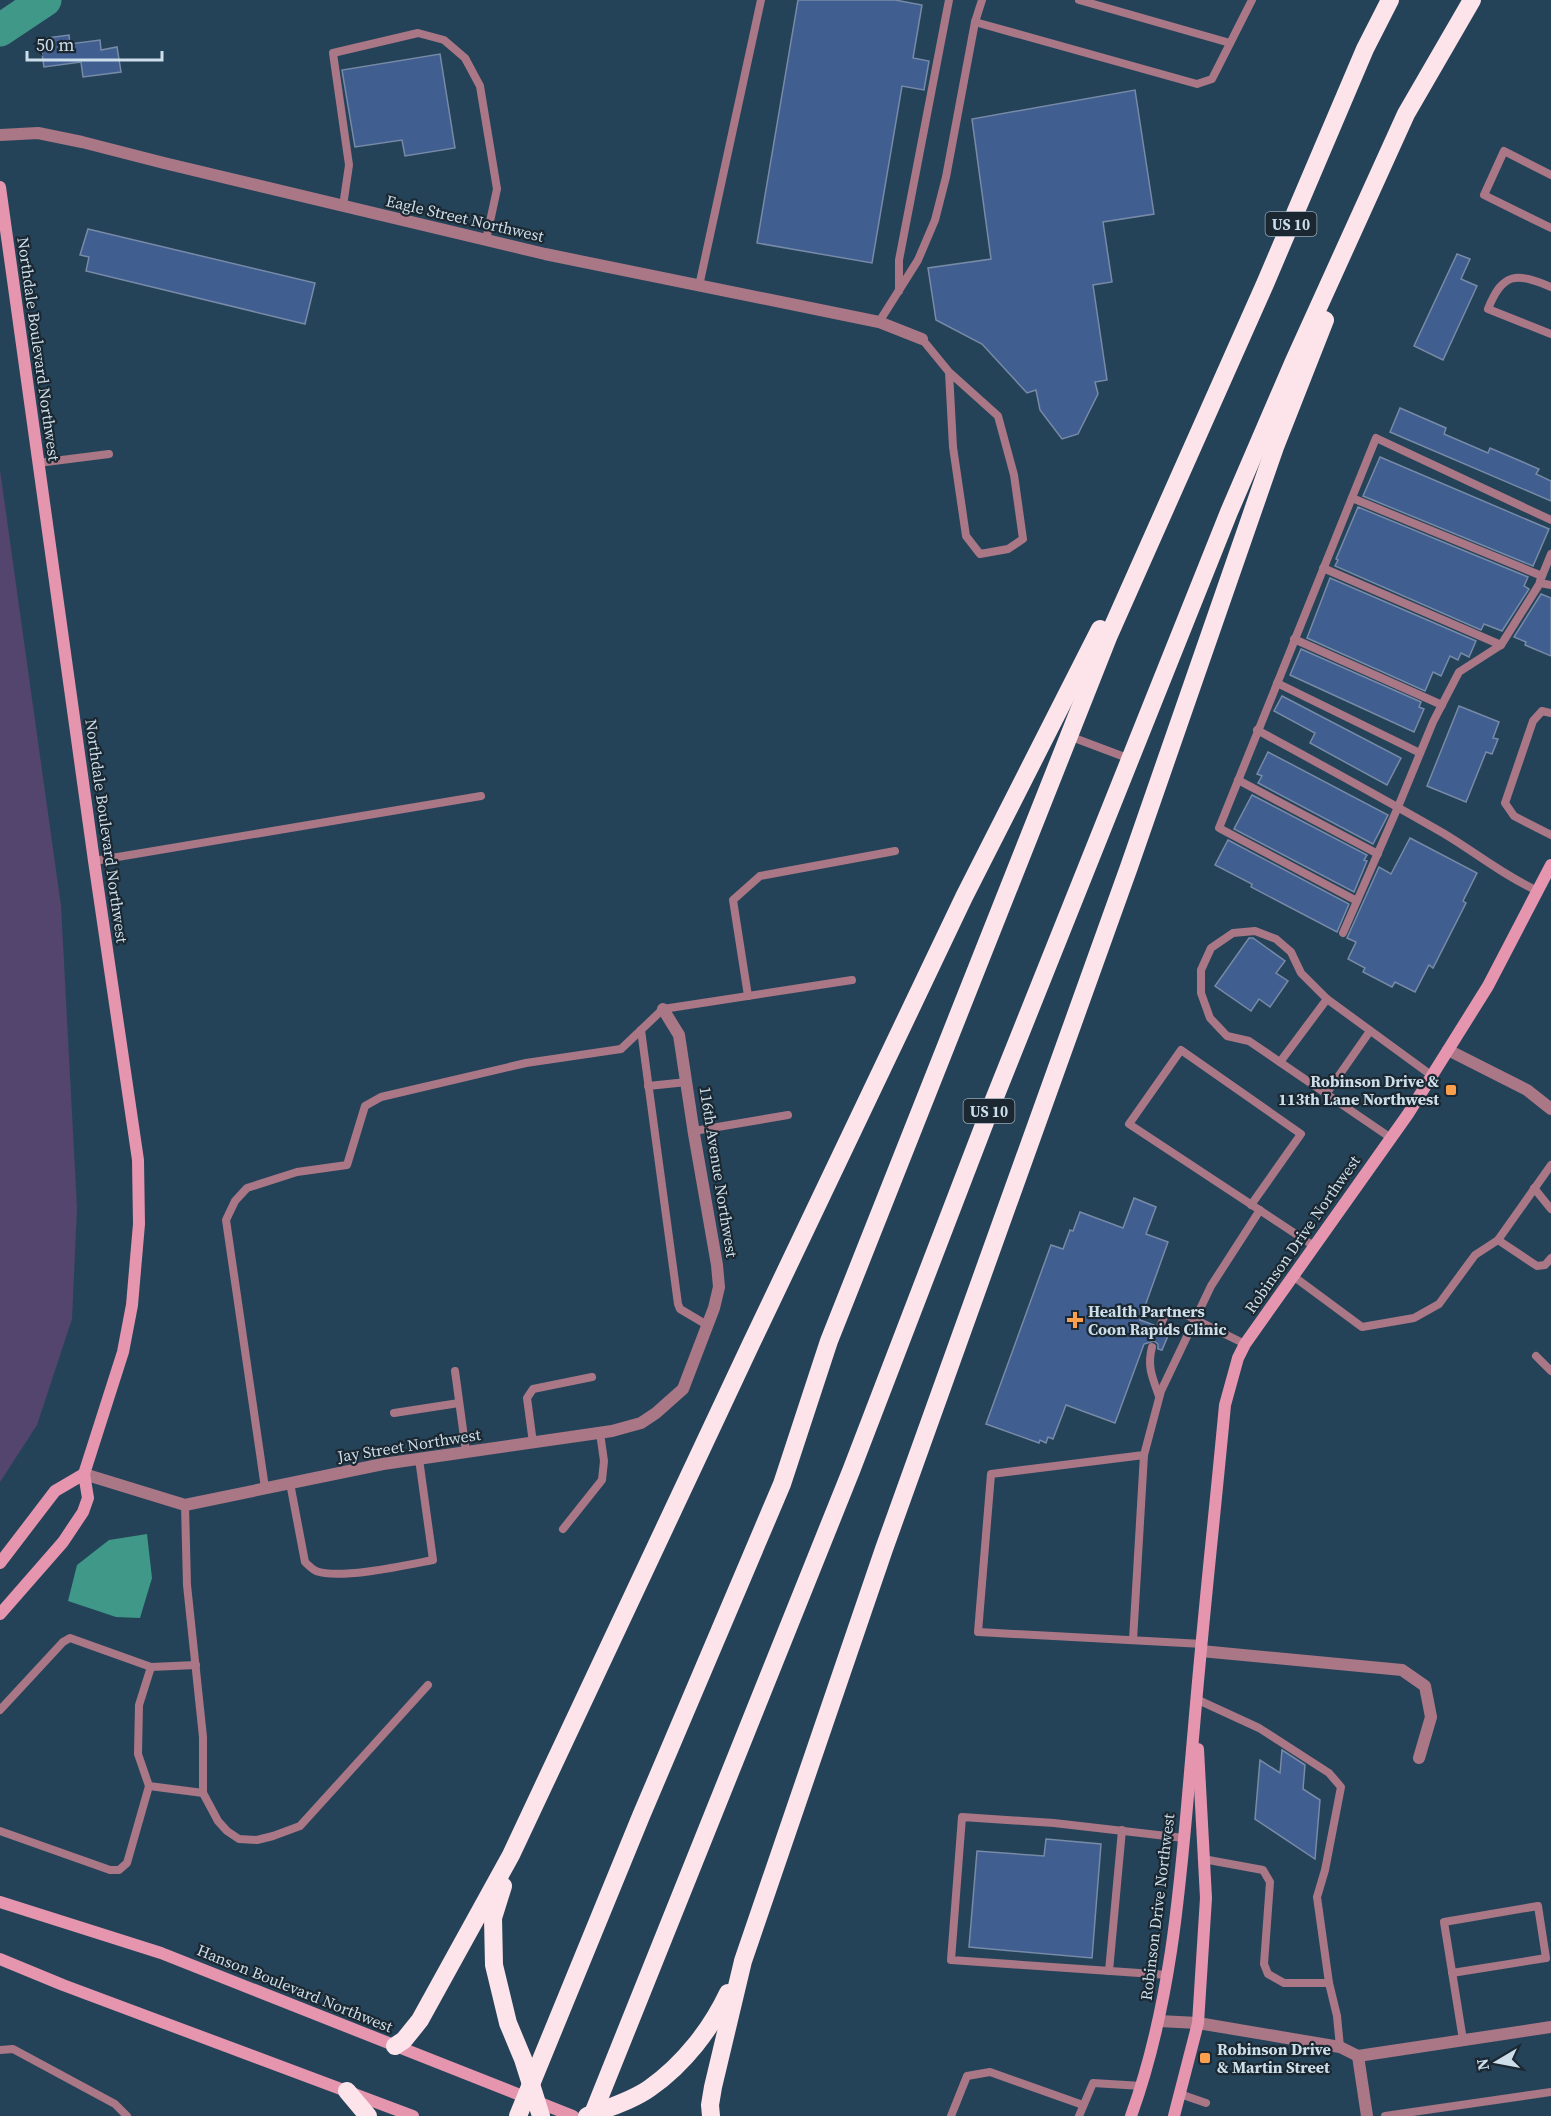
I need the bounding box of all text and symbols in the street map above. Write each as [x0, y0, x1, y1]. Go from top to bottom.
scale bar [27, 24, 162, 62]
text: 50 m [36, 32, 74, 57]
street label: Eagle Street Northwest [384, 189, 547, 247]
road number: US 10 [1266, 212, 1316, 236]
street label: Northdale Boulevard Northwest [12, 236, 66, 463]
street label: Northdale Boulevard Northwest [80, 718, 134, 945]
place label: Robinson Drive & 113th Lane Northwest [1278, 1070, 1439, 1110]
marker: Robinson Drive & 113th Lane Northwest [1444, 1083, 1458, 1097]
street label: 116th Avenue Northwest [695, 1085, 744, 1260]
road number: US 10 [964, 1099, 1014, 1123]
street label: Robinson Drive Northwest [1239, 1150, 1365, 1317]
place label: Health Partners Coon Rapids Clinic [1088, 1300, 1227, 1340]
marker: Health Partners Coon Rapids Clinic [1066, 1311, 1084, 1329]
street label: Jay Street Northwest [335, 1423, 483, 1467]
street label: Robinson Drive Northwest [1135, 1812, 1179, 2002]
street label: Hanson Boulevard Northwest [194, 1939, 397, 2038]
north arrow [1467, 2032, 1527, 2092]
place label: Robinson Drive & Martin Street [1217, 2038, 1331, 2078]
marker: Robinson Drive & Martin Street [1198, 2051, 1212, 2065]
text: N [1470, 2057, 1494, 2072]

